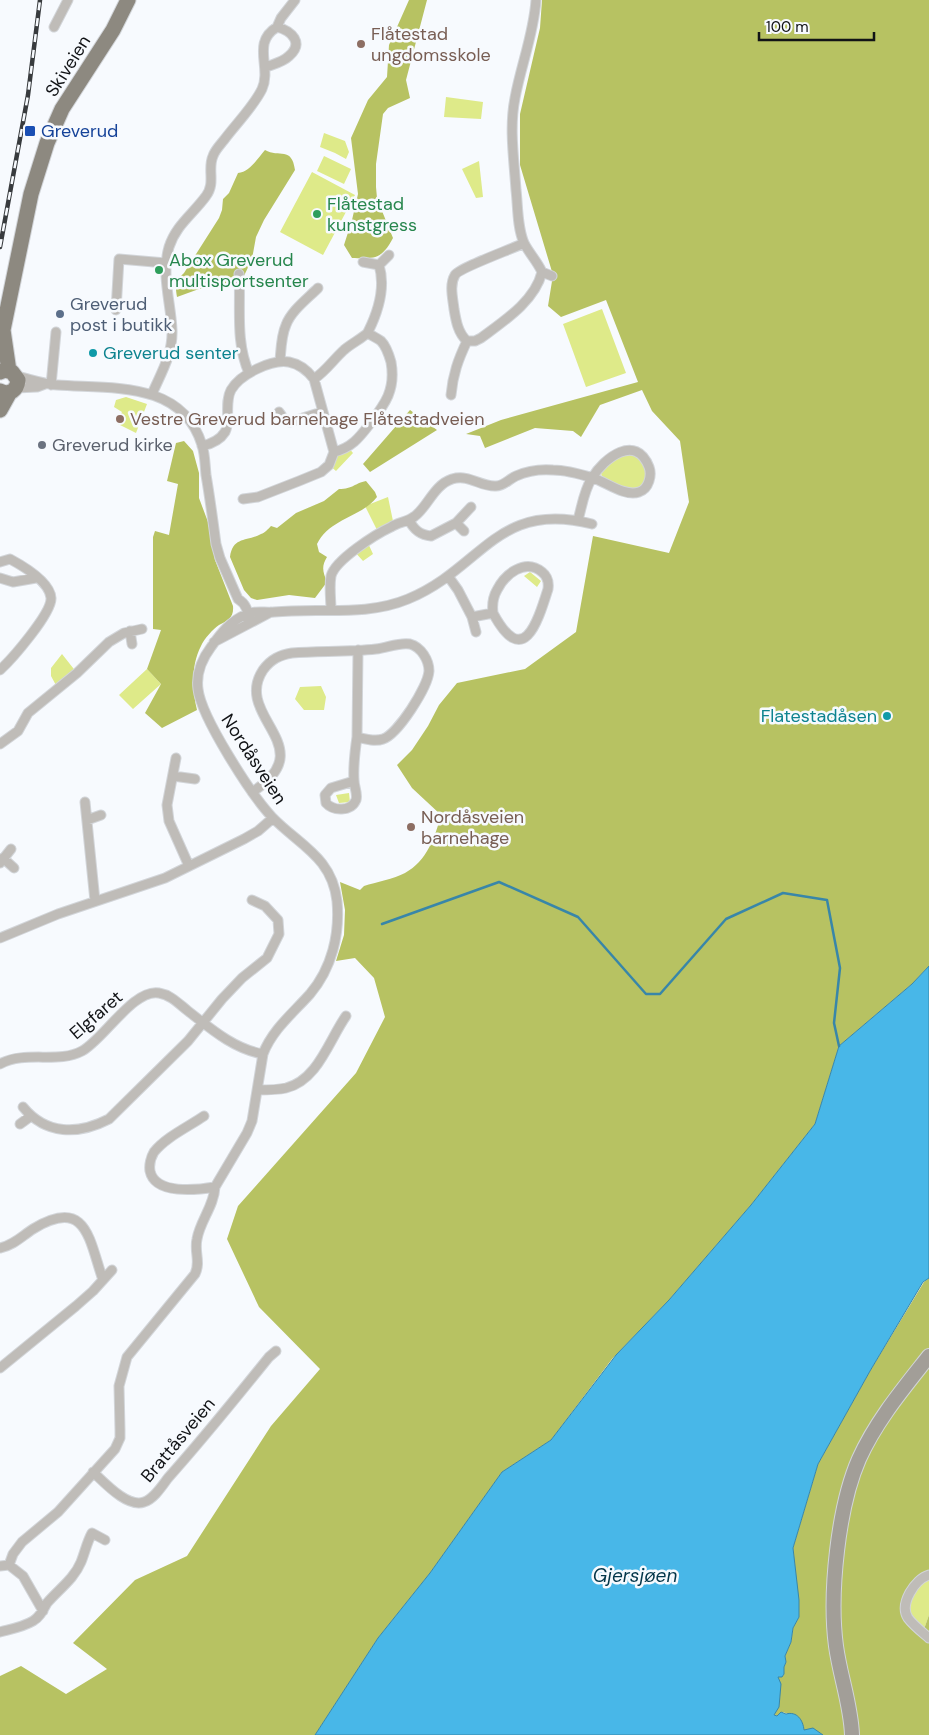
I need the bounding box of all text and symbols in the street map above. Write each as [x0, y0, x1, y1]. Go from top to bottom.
scale bar [759, 10, 874, 42]
text: 100 m [766, 17, 809, 37]
place label: Flåtestad ungdomsskole [371, 22, 491, 67]
street label: Skiveien [40, 31, 96, 101]
marker: Flåtestad ungdomsskole [355, 38, 367, 50]
place label: Greverud [41, 119, 118, 143]
marker: Greverud [23, 124, 37, 138]
place label: Flåtestad kunstgress [327, 192, 417, 237]
marker: Flåtestad kunstgress [311, 208, 323, 220]
place label: Abox Greverud multisportsenter [169, 248, 309, 293]
marker: Abox Greverud multisportsenter [153, 264, 165, 276]
place label: Greverud post i butikk [70, 292, 173, 337]
marker: Greverud post i butikk [54, 308, 66, 320]
place label: Greverud senter [103, 341, 239, 365]
marker: Greverud senter [87, 347, 99, 359]
place label: Vestre Greverud barnehage Flåtestadveien [130, 407, 485, 431]
marker: Vestre Greverud barnehage Flåtestadveien [114, 413, 126, 425]
place label: Greverud kirke [52, 433, 173, 457]
marker: Greverud kirke [36, 439, 48, 451]
place label: Flatestadåsen [761, 704, 877, 728]
street label: Nordåsveien [216, 709, 292, 809]
marker: Flatestadåsen [881, 710, 893, 722]
place label: Nordåsveien barnehage [421, 805, 524, 850]
marker: Nordåsveien barnehage [405, 821, 417, 833]
street label: Elgfaret [64, 985, 128, 1045]
street label: Brattåsveien [135, 1393, 221, 1487]
water label: Gjersjøen [593, 1563, 677, 1588]

